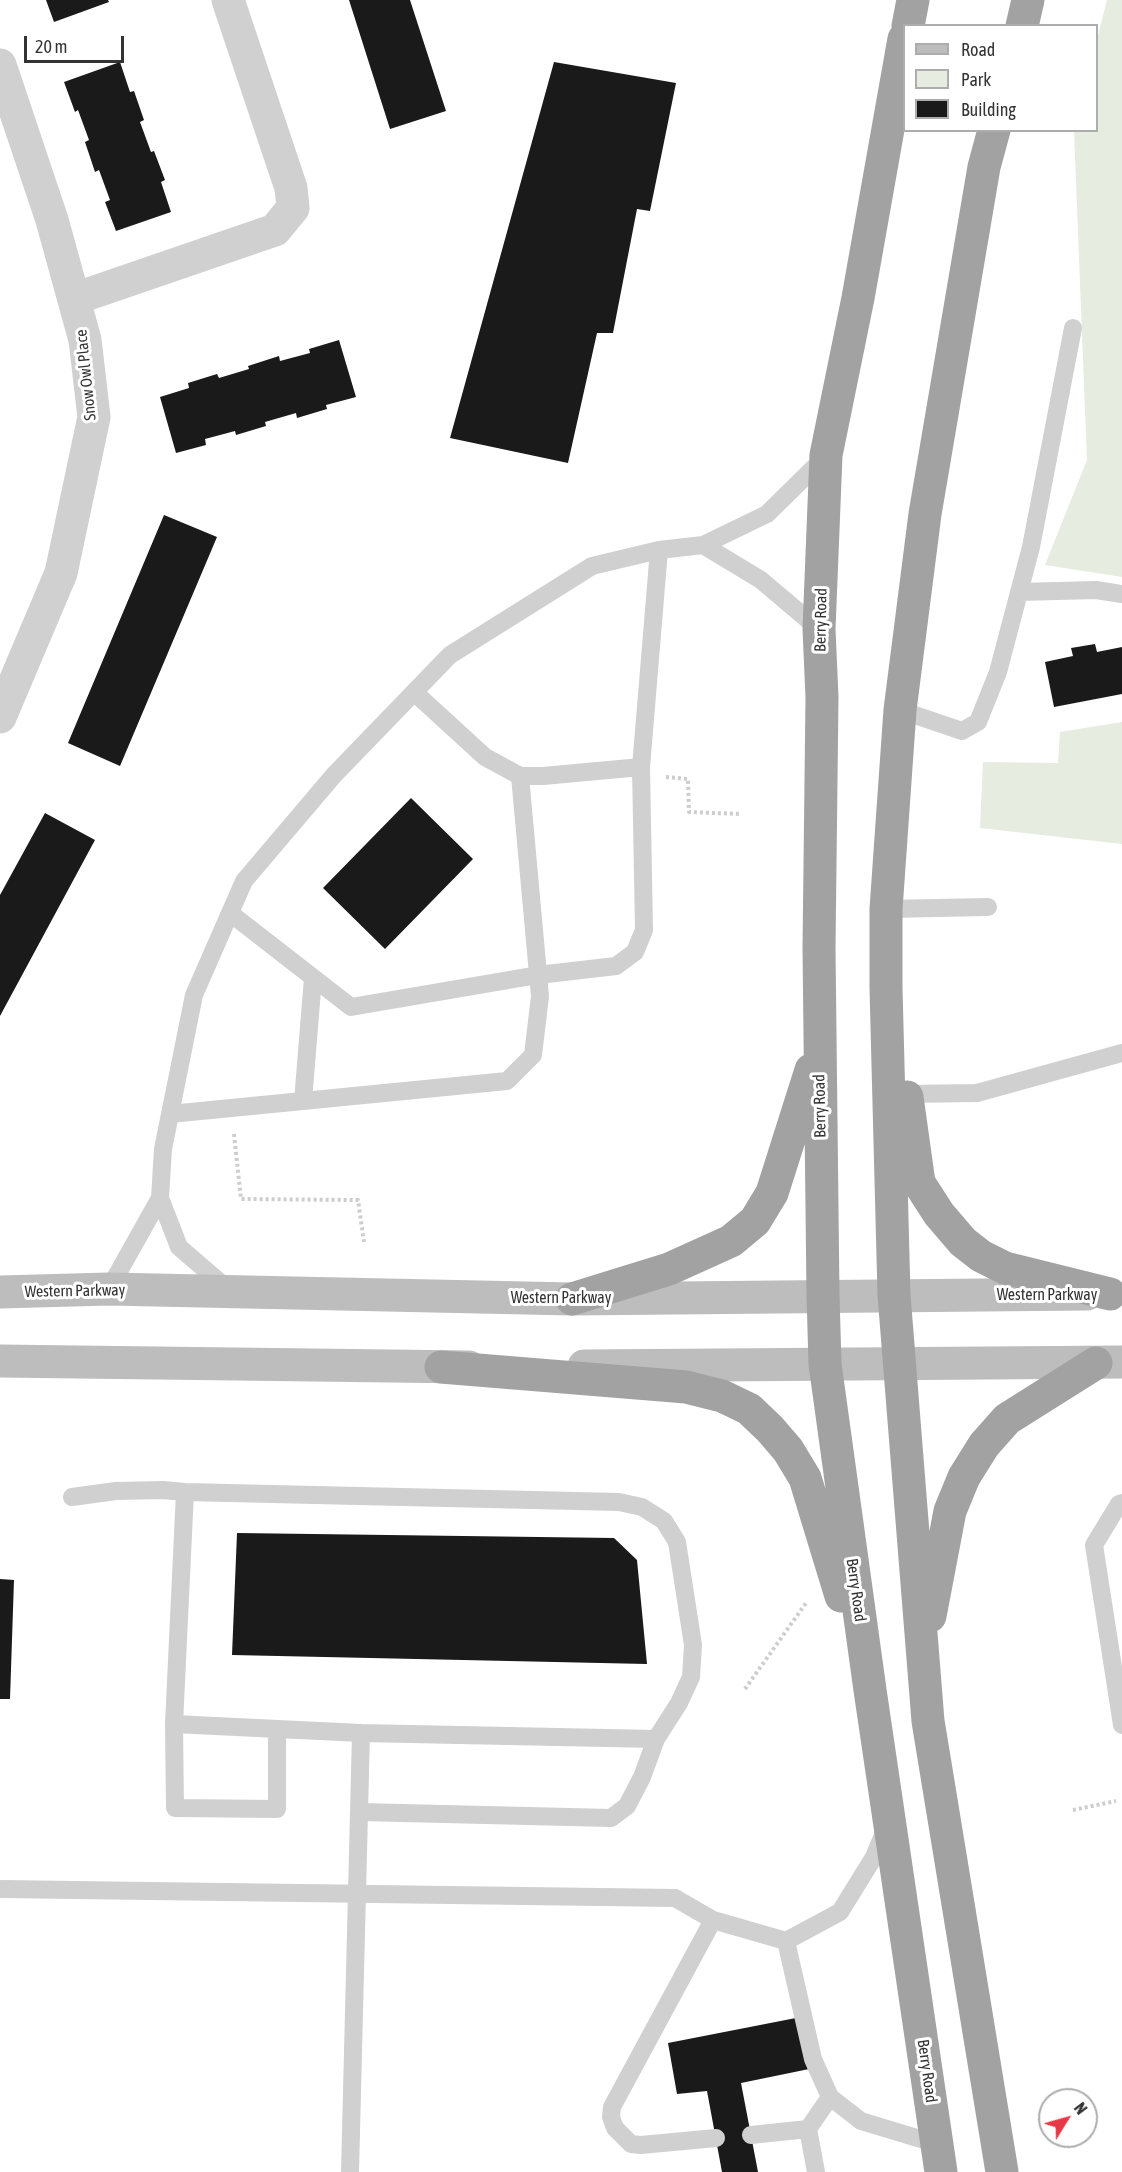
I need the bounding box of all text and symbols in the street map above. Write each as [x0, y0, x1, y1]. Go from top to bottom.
scale bar [27, 24, 128, 62]
legend [903, 24, 1098, 132]
text: 20 m [35, 36, 67, 57]
text: Road [961, 39, 995, 60]
text: Park [961, 69, 991, 90]
text: Building [961, 99, 1016, 120]
street label: Snow Owl Place [72, 328, 100, 422]
street label: Berry Road [811, 588, 831, 652]
street label: Berry Road [810, 1074, 830, 1138]
street label: Western Parkway [25, 1281, 125, 1301]
street label: Western Parkway [997, 1285, 1097, 1305]
street label: Western Parkway [511, 1288, 611, 1308]
street label: Berry Road [842, 1557, 870, 1623]
street label: Berry Road [913, 2038, 941, 2104]
north arrow [1038, 2088, 1098, 2148]
text: N [1071, 2099, 1091, 2118]

